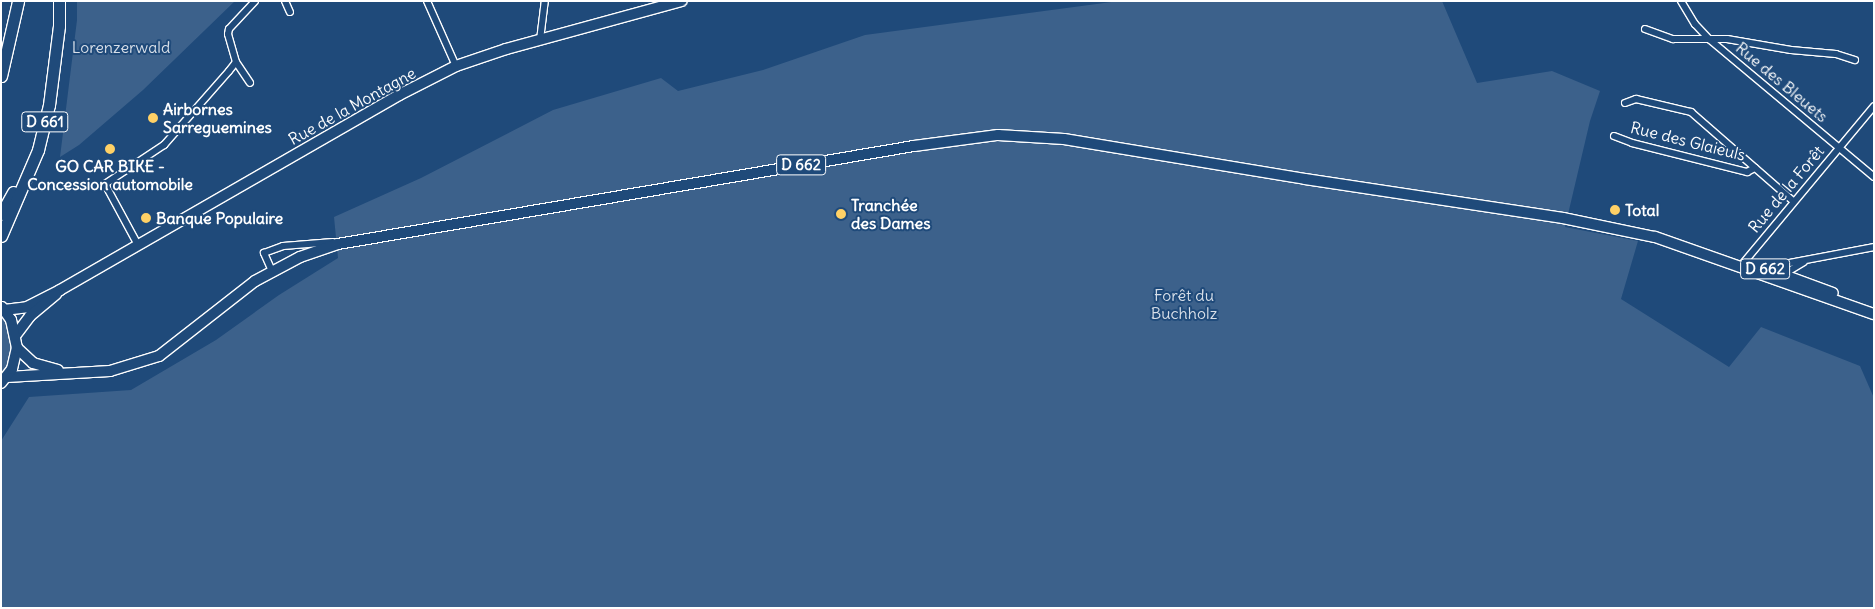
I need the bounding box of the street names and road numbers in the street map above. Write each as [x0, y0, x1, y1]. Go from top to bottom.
street label: Rue des Bleuets [1732, 38, 1832, 126]
street label: Rue de la Montagne [285, 63, 419, 149]
road number: D 661 [21, 110, 69, 134]
street label: Rue des Glaieuls [1629, 117, 1747, 165]
street label: Rue de la Forêt [1744, 142, 1828, 236]
road number: D 662 [776, 152, 826, 178]
road number: D 662 [1740, 256, 1790, 282]

